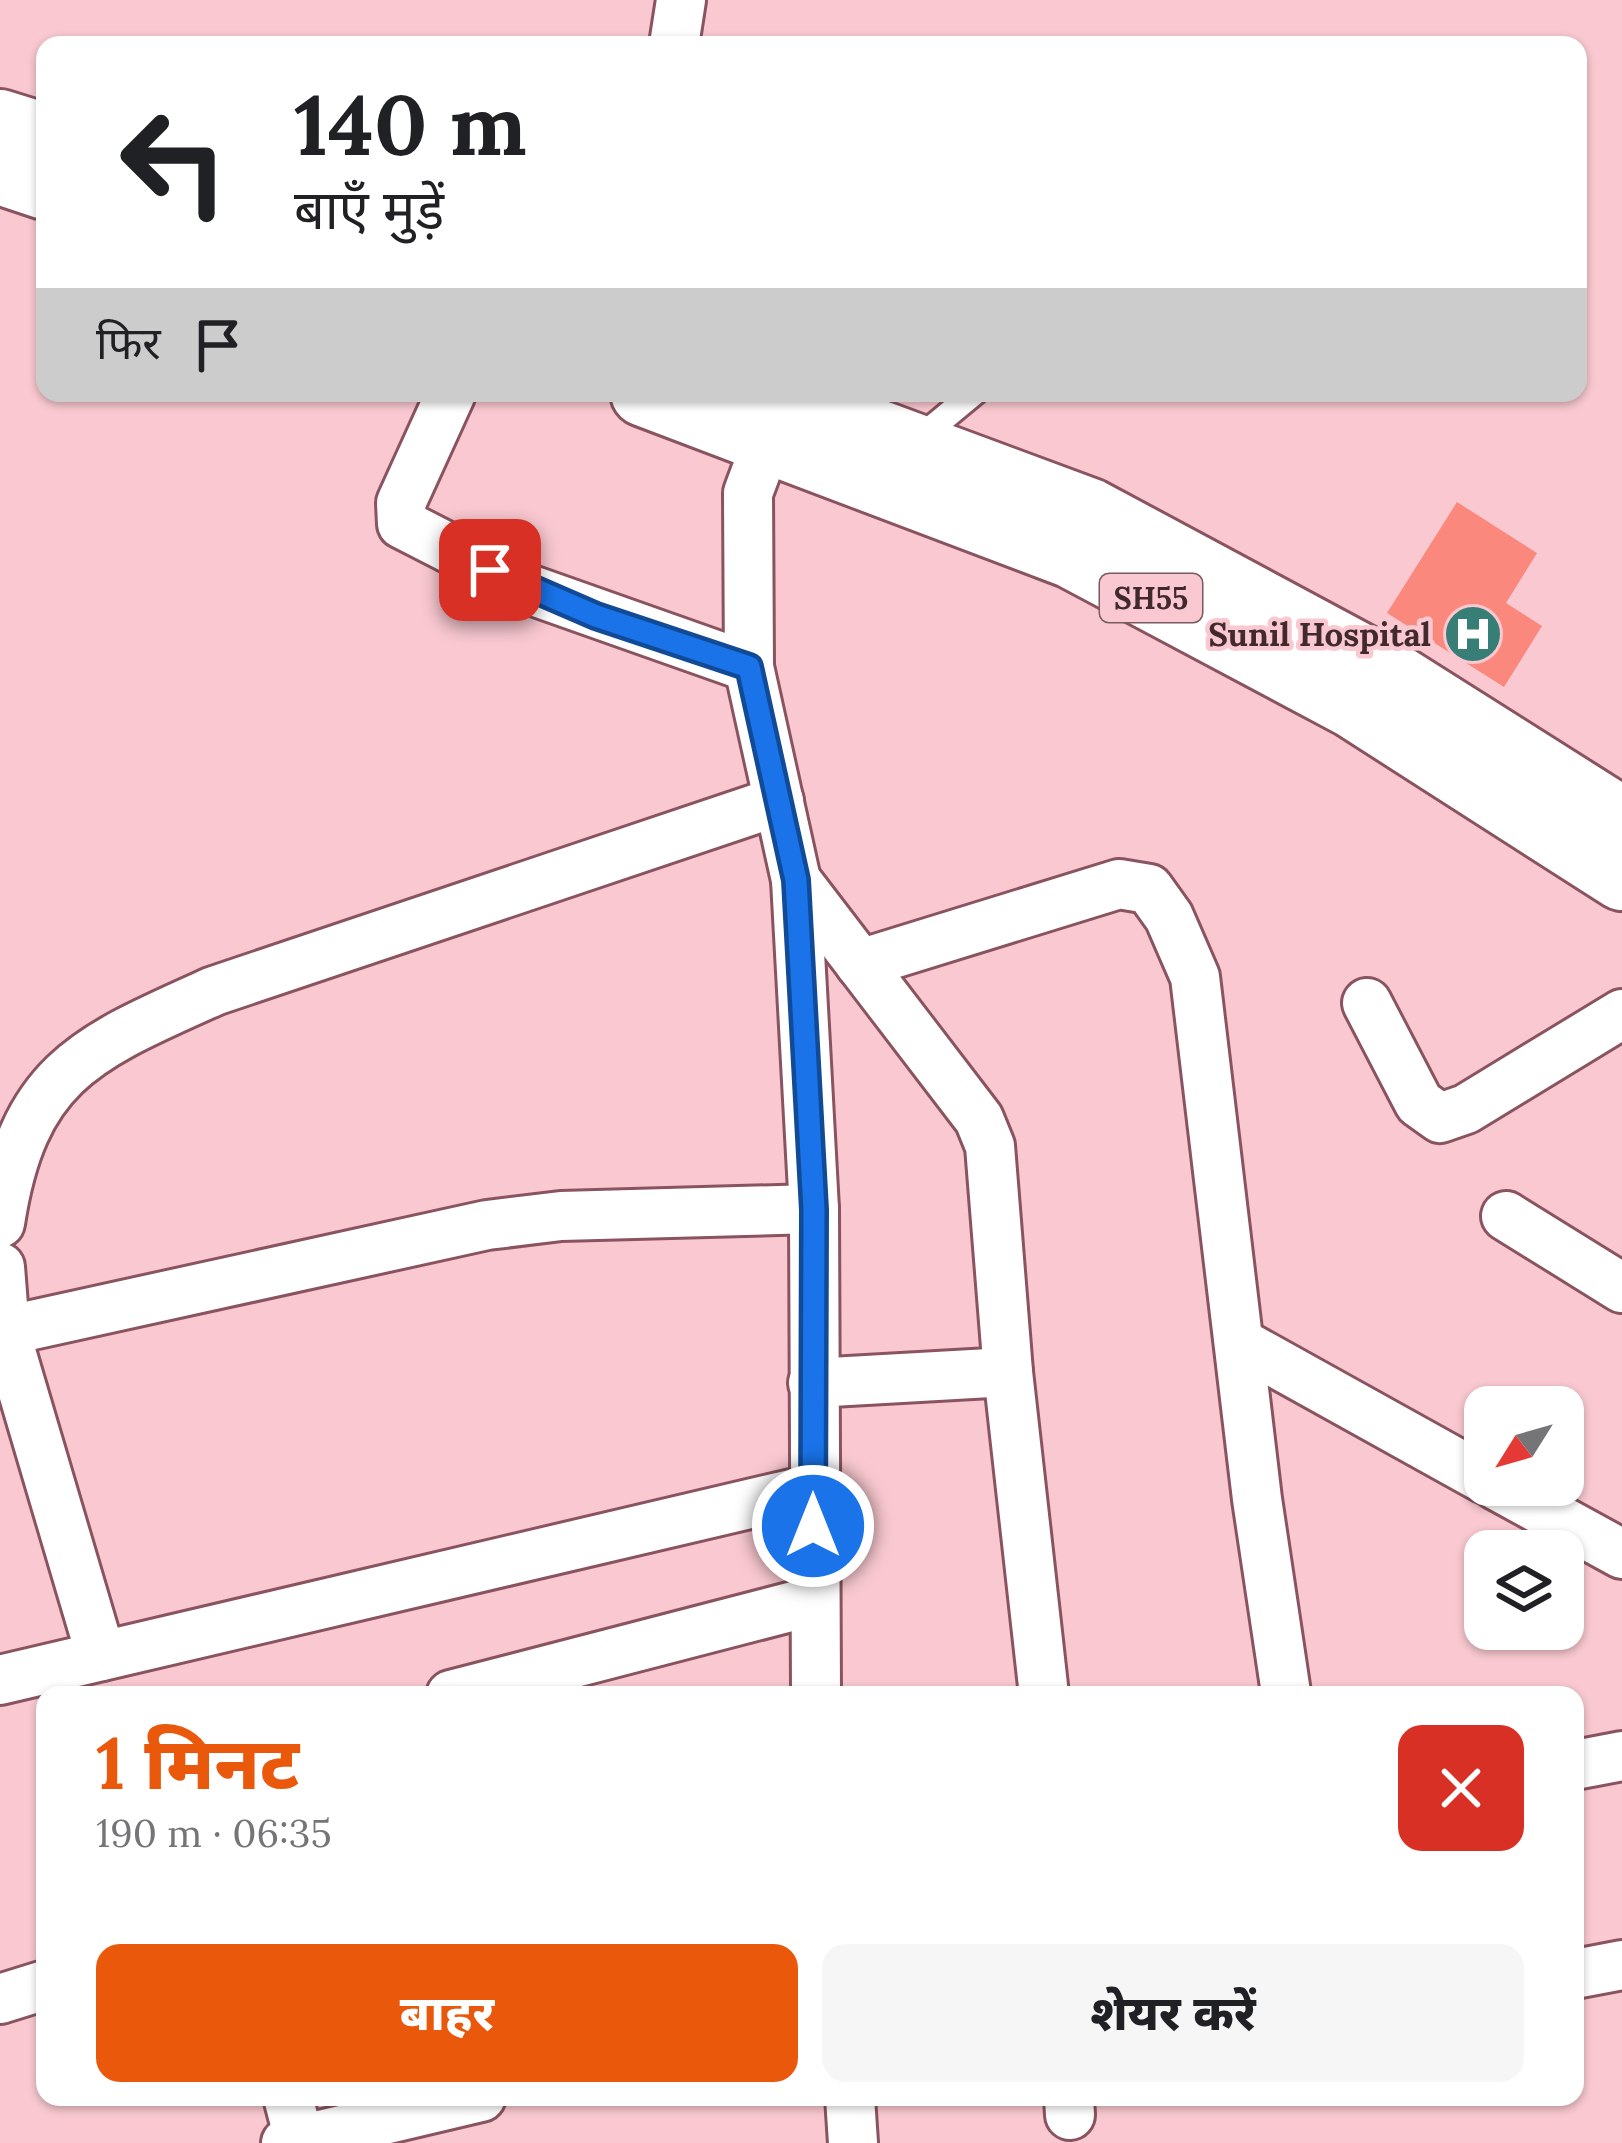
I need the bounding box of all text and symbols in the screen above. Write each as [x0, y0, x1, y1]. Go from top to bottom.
text: 140 m [294, 70, 527, 178]
icon: left [96, 84, 252, 240]
text: बाएँ मुड़ें [294, 175, 444, 244]
icon: arrive [185, 312, 251, 378]
text: फिर [96, 314, 161, 371]
pin [439, 519, 541, 621]
icon: arrive [457, 537, 523, 603]
road number: SH55 [1100, 574, 1202, 622]
hospital icon: Sunil Hospital [1442, 603, 1504, 665]
place label: Sunil Hospital [1208, 613, 1431, 655]
north arrow [1464, 1386, 1584, 1506]
map controls [1464, 1386, 1584, 1650]
position arrow [750, 1463, 876, 1589]
button: layers [1464, 1530, 1584, 1650]
text: 1 मिनट [96, 1717, 299, 1809]
button: close [1398, 1725, 1524, 1851]
text: 190 m · 06:35 [96, 1808, 332, 1858]
button: बाहर [96, 1944, 798, 2082]
button: शेयर करें [822, 1944, 1524, 2082]

